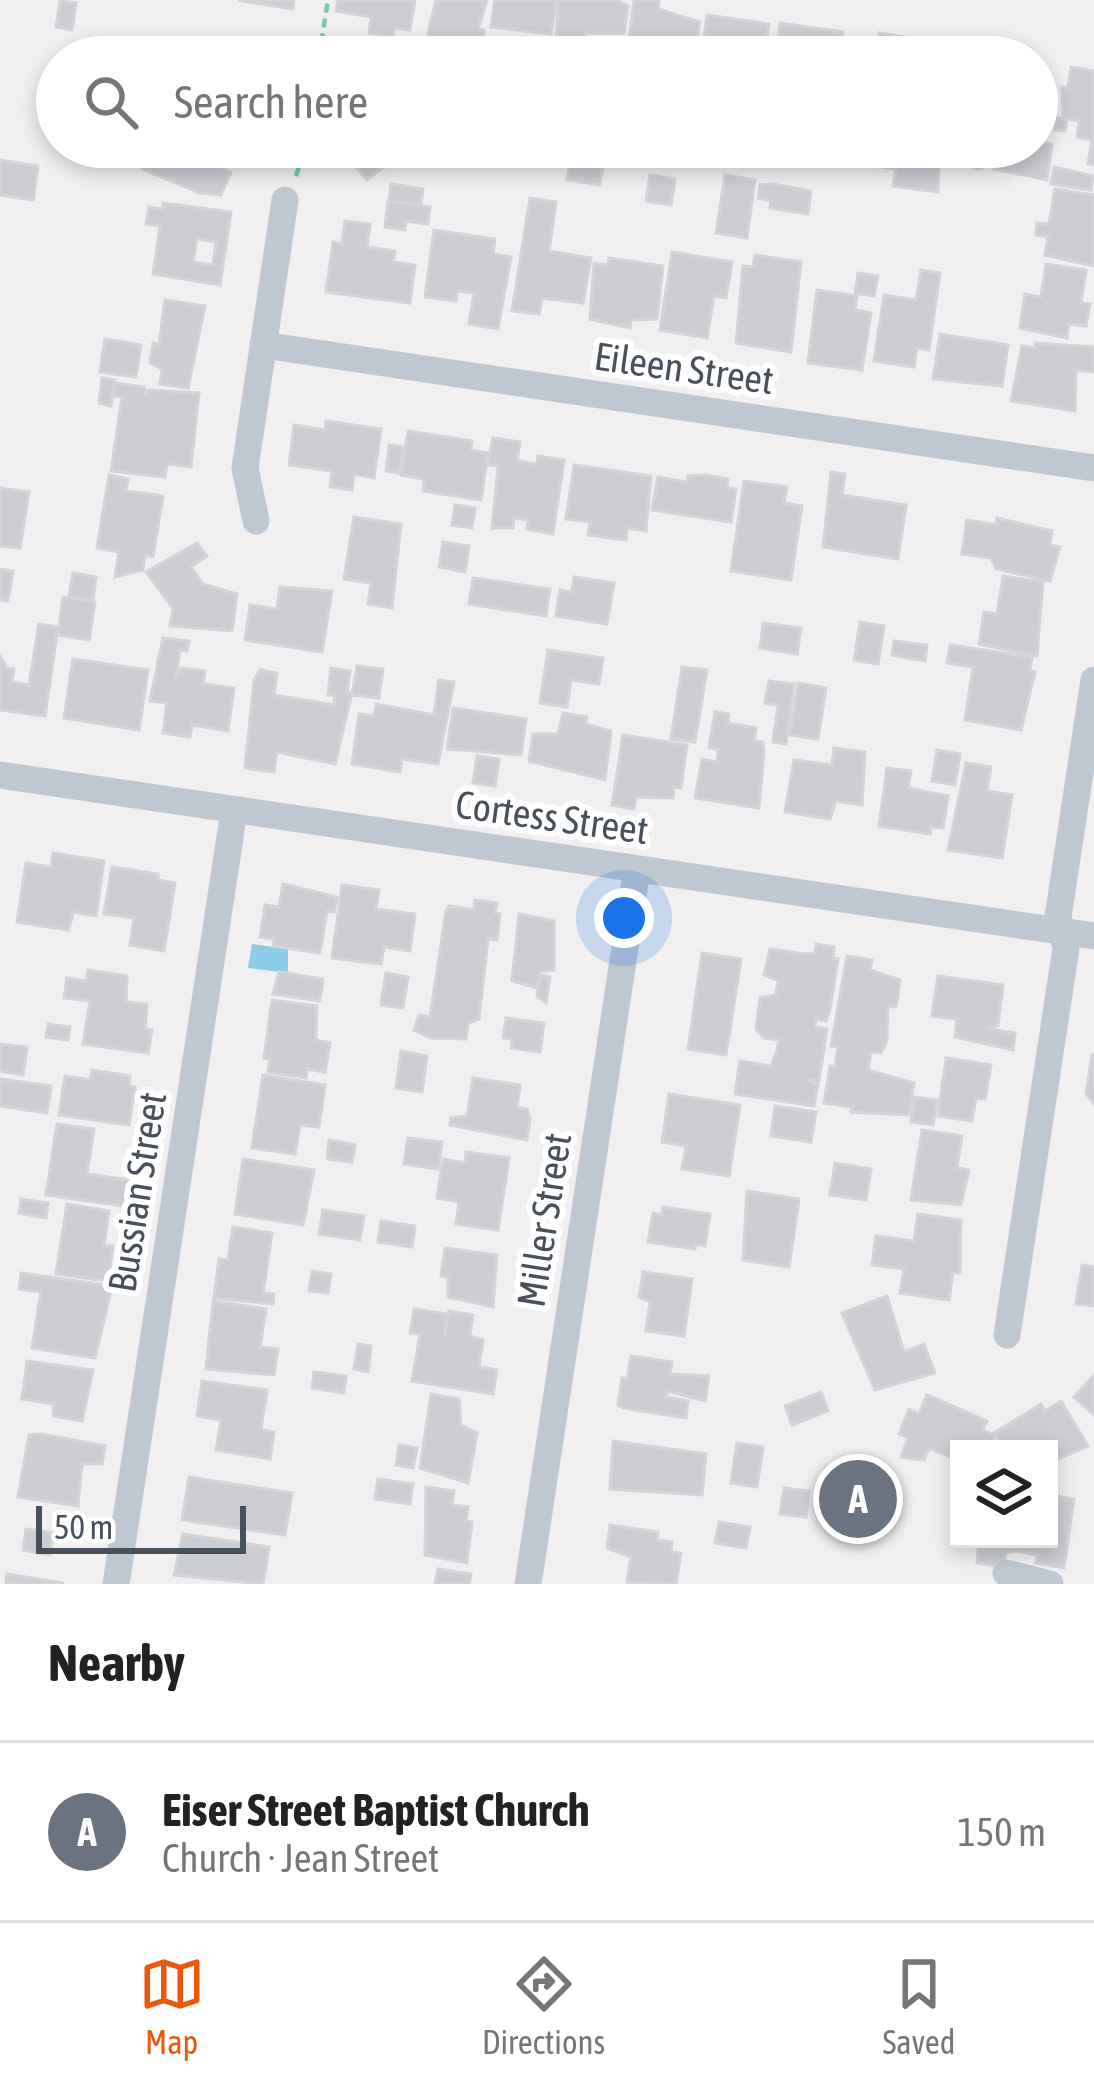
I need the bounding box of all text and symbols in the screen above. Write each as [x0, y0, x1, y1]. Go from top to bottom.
search box [36, 36, 1058, 168]
icon: search [78, 69, 144, 135]
text: Search here [174, 76, 368, 128]
street label: Eileen Street [592, 334, 776, 402]
street label: Cortess Street [453, 782, 651, 852]
your location [594, 888, 654, 948]
street label: Bussian Street [99, 1089, 175, 1295]
street label: Miller Street [509, 1130, 579, 1310]
map controls [950, 1440, 1058, 1548]
button: layers [950, 1440, 1058, 1548]
pin: A [819, 1454, 897, 1544]
scale bar [36, 1500, 246, 1553]
text: 50 m [54, 1508, 113, 1546]
text: Nearby [48, 1633, 185, 1692]
text: Eiser Street Baptist Church [162, 1784, 590, 1836]
text: A [77, 1810, 97, 1854]
text: 150 m [958, 1810, 1046, 1854]
text: Church · Jean Street [162, 1836, 439, 1880]
tab: Map [139, 1951, 205, 2061]
tab: Directions [482, 1951, 605, 2061]
tab: Saved [882, 1951, 955, 2061]

